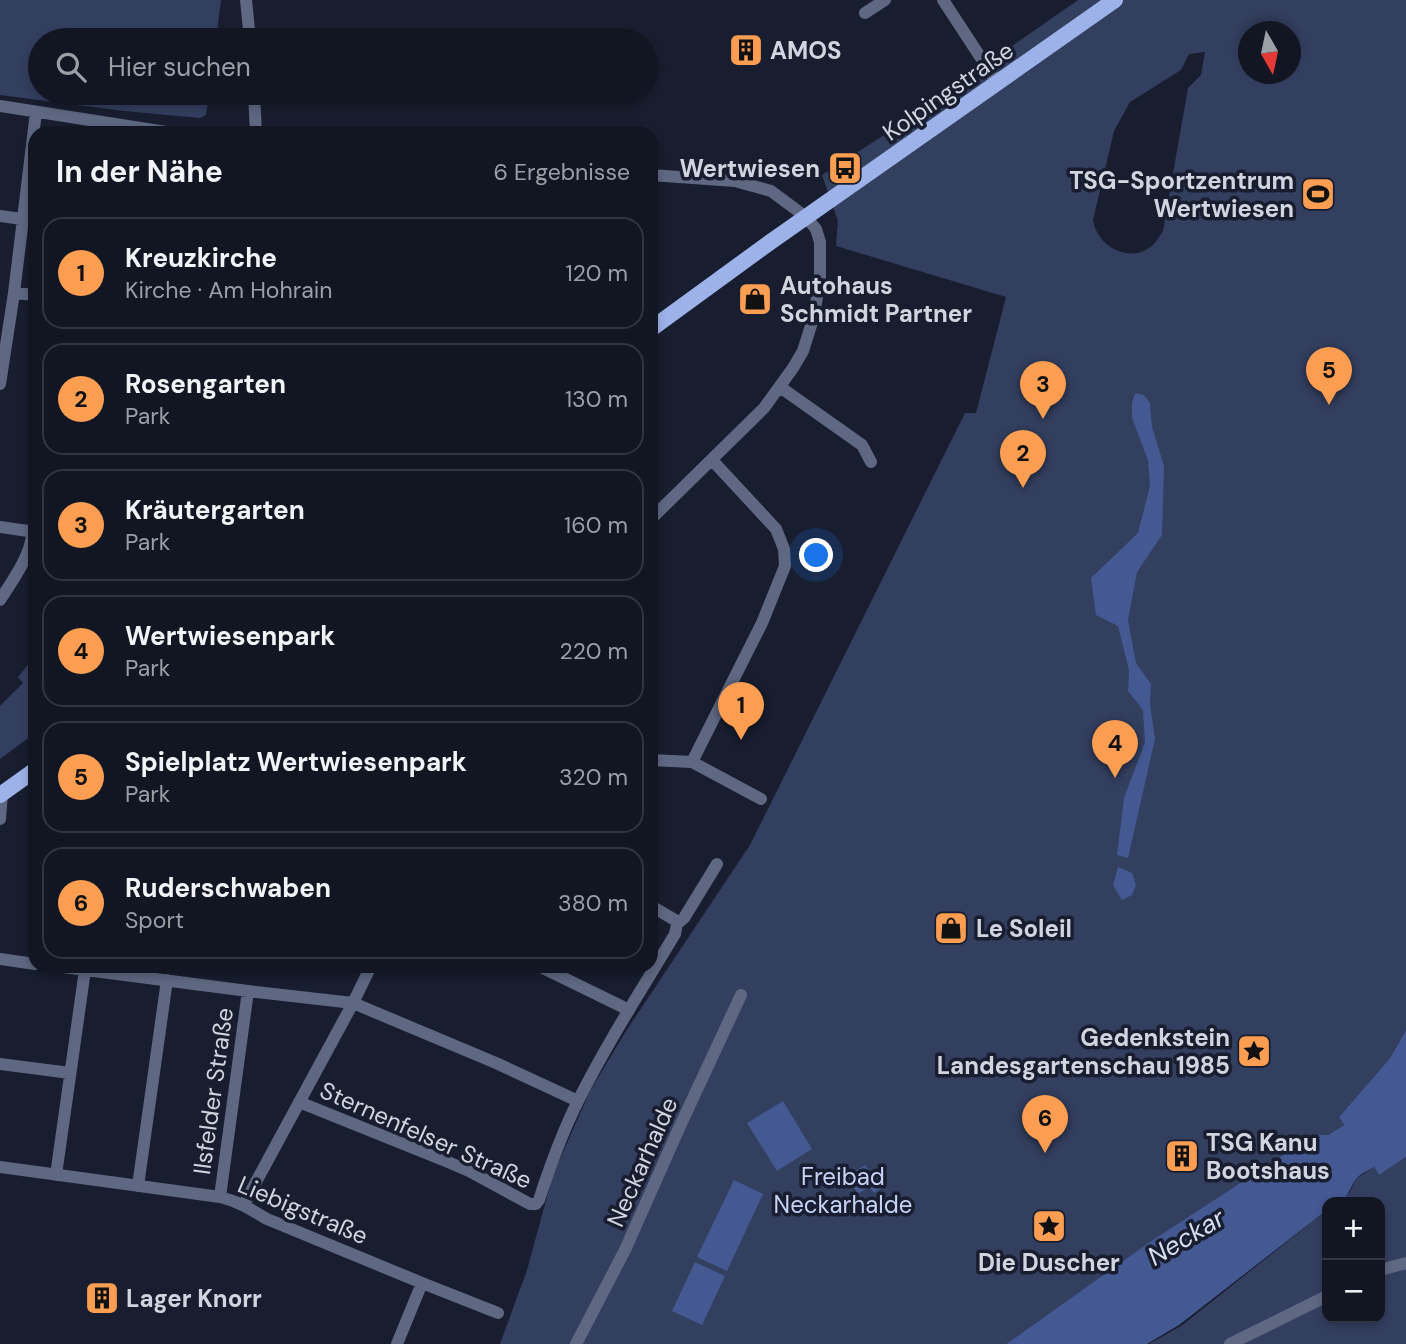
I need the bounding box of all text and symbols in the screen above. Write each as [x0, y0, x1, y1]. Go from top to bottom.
north arrow [1238, 21, 1301, 84]
search box [28, 28, 658, 105]
building icon: AMOS [727, 31, 765, 69]
street label: Kolpingstraße [877, 34, 1019, 148]
place label: AMOS [770, 35, 842, 66]
icon: search [52, 48, 90, 86]
text: Hier suchen [108, 50, 251, 84]
bus stop icon: Wertwiesen [826, 149, 864, 187]
text: In der Nähe [56, 152, 223, 191]
place label: Wertwiesen [679, 153, 820, 184]
text: 6 Ergebnisse [493, 157, 630, 187]
place label: TSG-Sportzentrum Wertwiesen [1069, 165, 1294, 224]
sports icon: TSG-Sportzentrum Wertwiesen [1299, 175, 1337, 213]
text: Kreuzkirche [125, 241, 277, 275]
text: 1 [77, 258, 85, 288]
text: 120 m [565, 258, 628, 288]
place label: Autohaus Schmidt Partner [780, 270, 972, 329]
text: Kirche · Am Hohrain [125, 275, 332, 305]
shop icon: Autohaus Schmidt Partner [736, 280, 774, 318]
pin: 5 [1306, 347, 1352, 405]
pin: 3 [1020, 361, 1066, 419]
text: Rosengarten [125, 367, 286, 401]
text: 2 [74, 384, 88, 414]
text: 130 m [565, 384, 628, 414]
text: Park [125, 401, 170, 431]
pin: 2 [1000, 430, 1046, 488]
text: Kräutergarten [125, 493, 305, 527]
text: 3 [74, 510, 88, 540]
text: 160 m [564, 510, 628, 540]
text: Park [125, 527, 170, 557]
your location [799, 538, 833, 572]
text: Wertwiesenpark [125, 619, 335, 653]
text: 4 [74, 636, 88, 666]
text: 220 m [559, 636, 628, 666]
text: Park [125, 653, 170, 683]
pin: 1 [718, 682, 764, 740]
pin: 4 [1092, 720, 1138, 778]
text: Spielplatz Wertwiesenpark [125, 745, 467, 779]
text: 5 [74, 762, 88, 792]
text: 320 m [559, 762, 628, 792]
text: Park [125, 779, 170, 809]
text: Ruderschwaben [125, 871, 331, 905]
text: 6 [74, 888, 88, 918]
text: 380 m [558, 888, 628, 918]
text: Sport [125, 905, 184, 935]
shop icon: Le Soleil [932, 909, 970, 947]
place label: Le Soleil [976, 913, 1072, 944]
street label: Ilsfelder Straße [186, 1006, 240, 1176]
place label: Gedenkstein Landesgartenschau 1985 [937, 1022, 1230, 1081]
place icon: Gedenkstein Landesgartenschau 1985 [1235, 1032, 1273, 1070]
street label: Sternenfelser Straße [315, 1074, 537, 1196]
street label: Neckarhalde [600, 1092, 684, 1232]
pin: 6 [1022, 1095, 1068, 1153]
place label: TSG Kanu Bootshaus [1206, 1127, 1330, 1186]
building icon: TSG Kanu Bootshaus [1163, 1137, 1201, 1175]
park label: Freibad Neckarhalde [774, 1161, 912, 1220]
street label: Liebigstraße [233, 1169, 373, 1251]
map controls [1322, 1197, 1385, 1323]
button: + [1322, 1197, 1385, 1260]
water label: Neckar [1141, 1200, 1232, 1273]
place icon: Die Duscher [1030, 1207, 1068, 1245]
place label: Die Duscher [978, 1247, 1120, 1278]
button: − [1322, 1260, 1385, 1323]
building icon: Lager Knorr [83, 1279, 121, 1317]
place label: Lager Knorr [126, 1283, 262, 1314]

